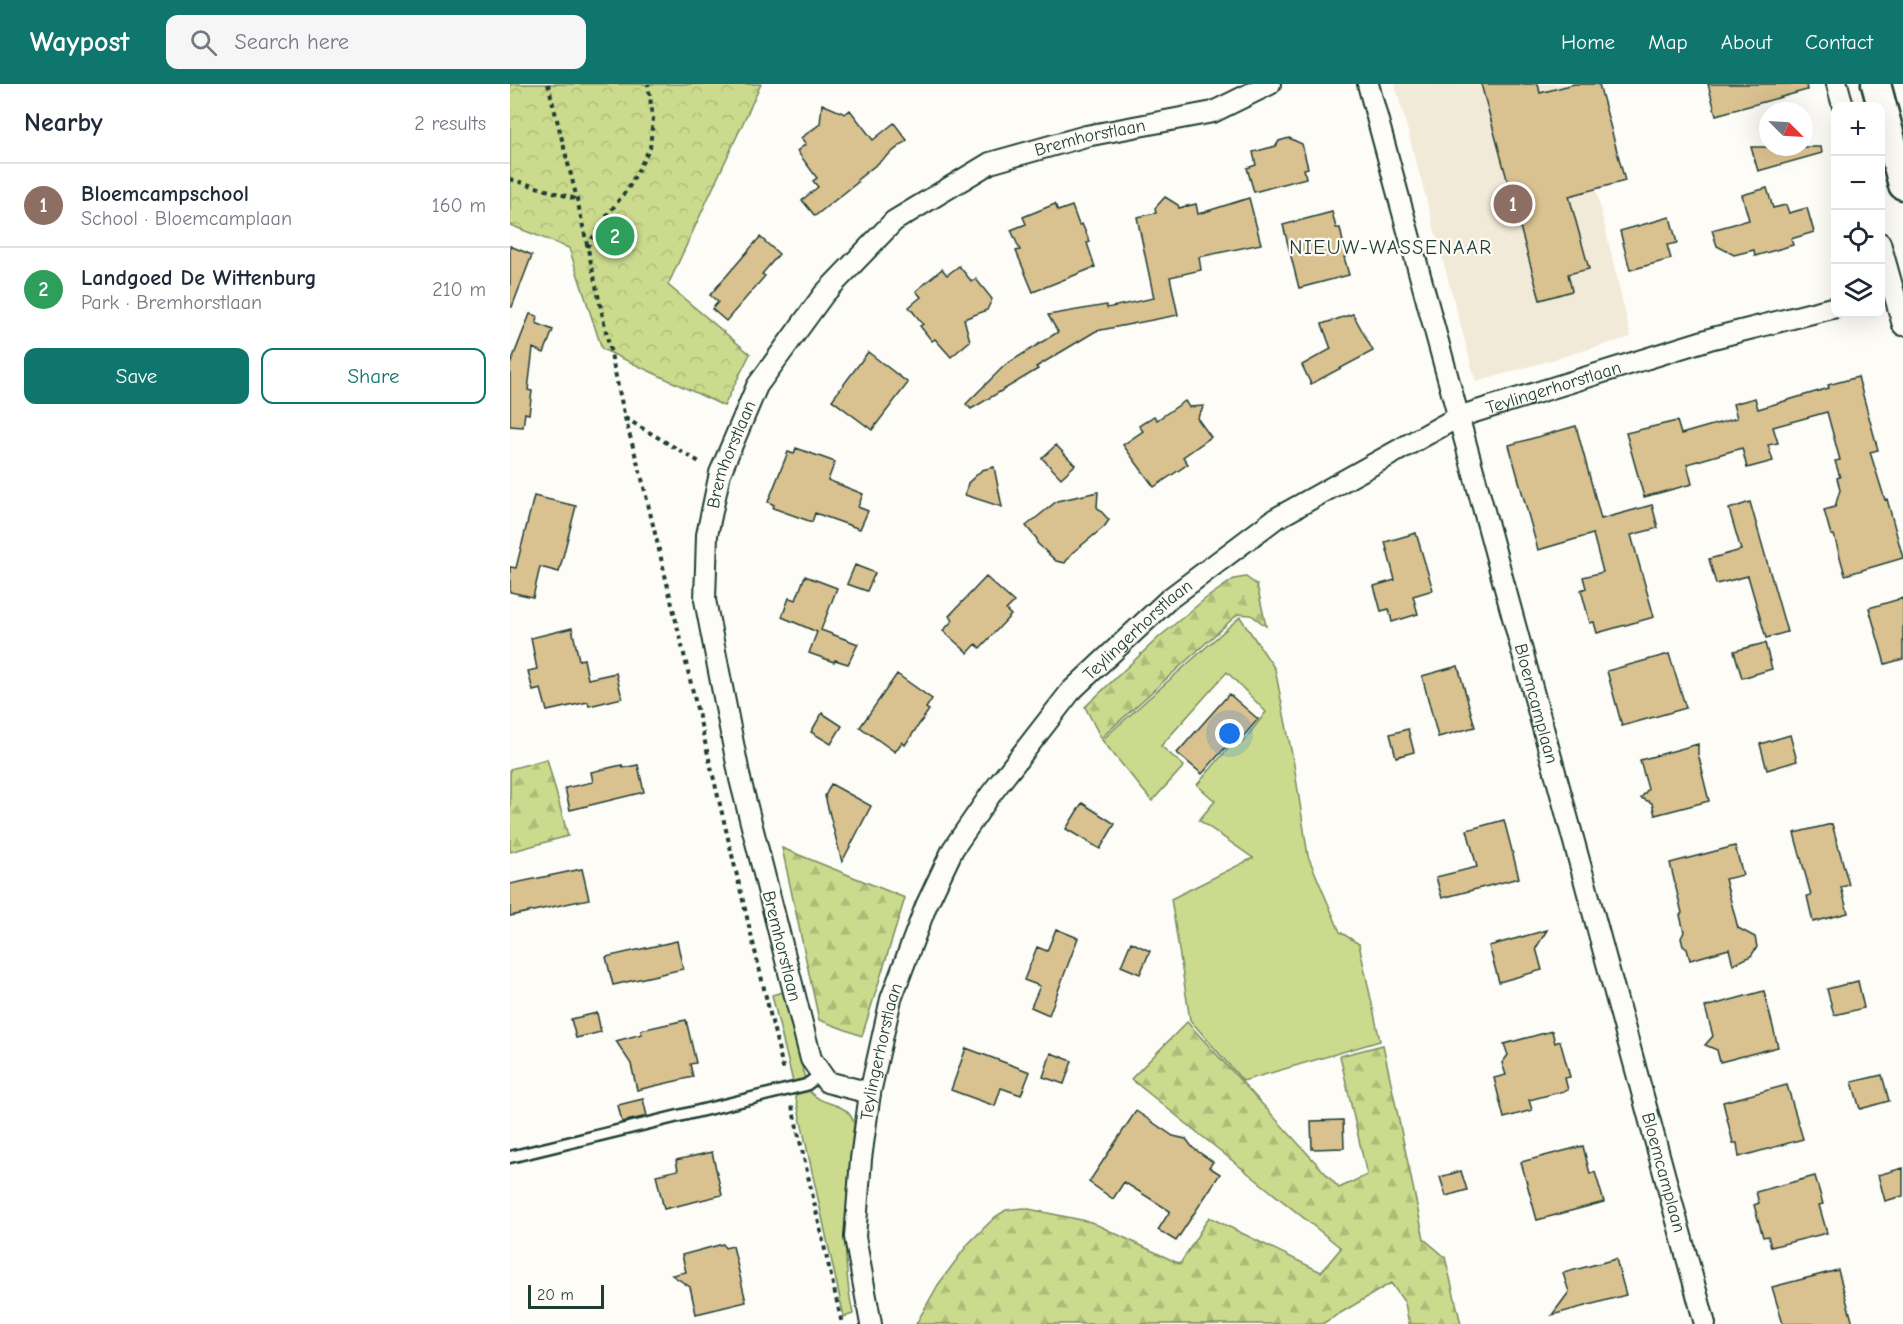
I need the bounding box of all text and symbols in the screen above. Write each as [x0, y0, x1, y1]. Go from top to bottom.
search box [166, 15, 586, 69]
text: Waypost [30, 26, 130, 58]
icon: search [187, 26, 220, 59]
text: Search here [235, 29, 349, 55]
text: Home [1561, 30, 1615, 54]
text: Map [1648, 30, 1688, 54]
text: About [1721, 30, 1772, 54]
text: Contact [1805, 30, 1873, 54]
north arrow [1759, 102, 1813, 156]
map controls [1831, 102, 1885, 318]
button: + [1831, 102, 1885, 156]
text: Nearby [24, 108, 103, 138]
text: 2 results [414, 112, 486, 135]
street label: Bremhorstlaan [1032, 115, 1147, 161]
button: − [1831, 156, 1885, 210]
text: Bloemcampschool [81, 181, 249, 207]
pin: 1 [1494, 182, 1532, 226]
text: 1 [40, 194, 47, 217]
text: 160 m [432, 194, 486, 217]
text: School · Bloemcamplaan [81, 207, 292, 230]
button: locate [1831, 210, 1885, 264]
pin: 2 [596, 214, 634, 258]
district label: NIEUW-WASSENAAR [1289, 236, 1493, 259]
button: layers [1831, 264, 1885, 318]
text: Landgoed De Wittenburg [81, 265, 317, 291]
text: 2 [39, 278, 48, 301]
text: 210 m [432, 278, 486, 301]
text: Park · Bremhorstlaan [81, 291, 262, 314]
button: Save [24, 348, 249, 404]
button: Share [261, 348, 486, 404]
street label: Teylingerhorstlaan [1483, 357, 1624, 419]
street label: Bremhorstlaan [703, 398, 761, 510]
street label: Teylingerhorstlaan [1079, 575, 1197, 685]
street label: Bloemcamplaan [1510, 641, 1562, 766]
your location [1215, 719, 1244, 748]
street label: Bremhorstlaan [758, 889, 805, 1004]
street label: Teylingerhorstlaan [856, 980, 907, 1122]
street label: Bloemcamplaan [1637, 1110, 1690, 1235]
scale bar [528, 1282, 604, 1310]
text: 20 m [537, 1286, 574, 1304]

